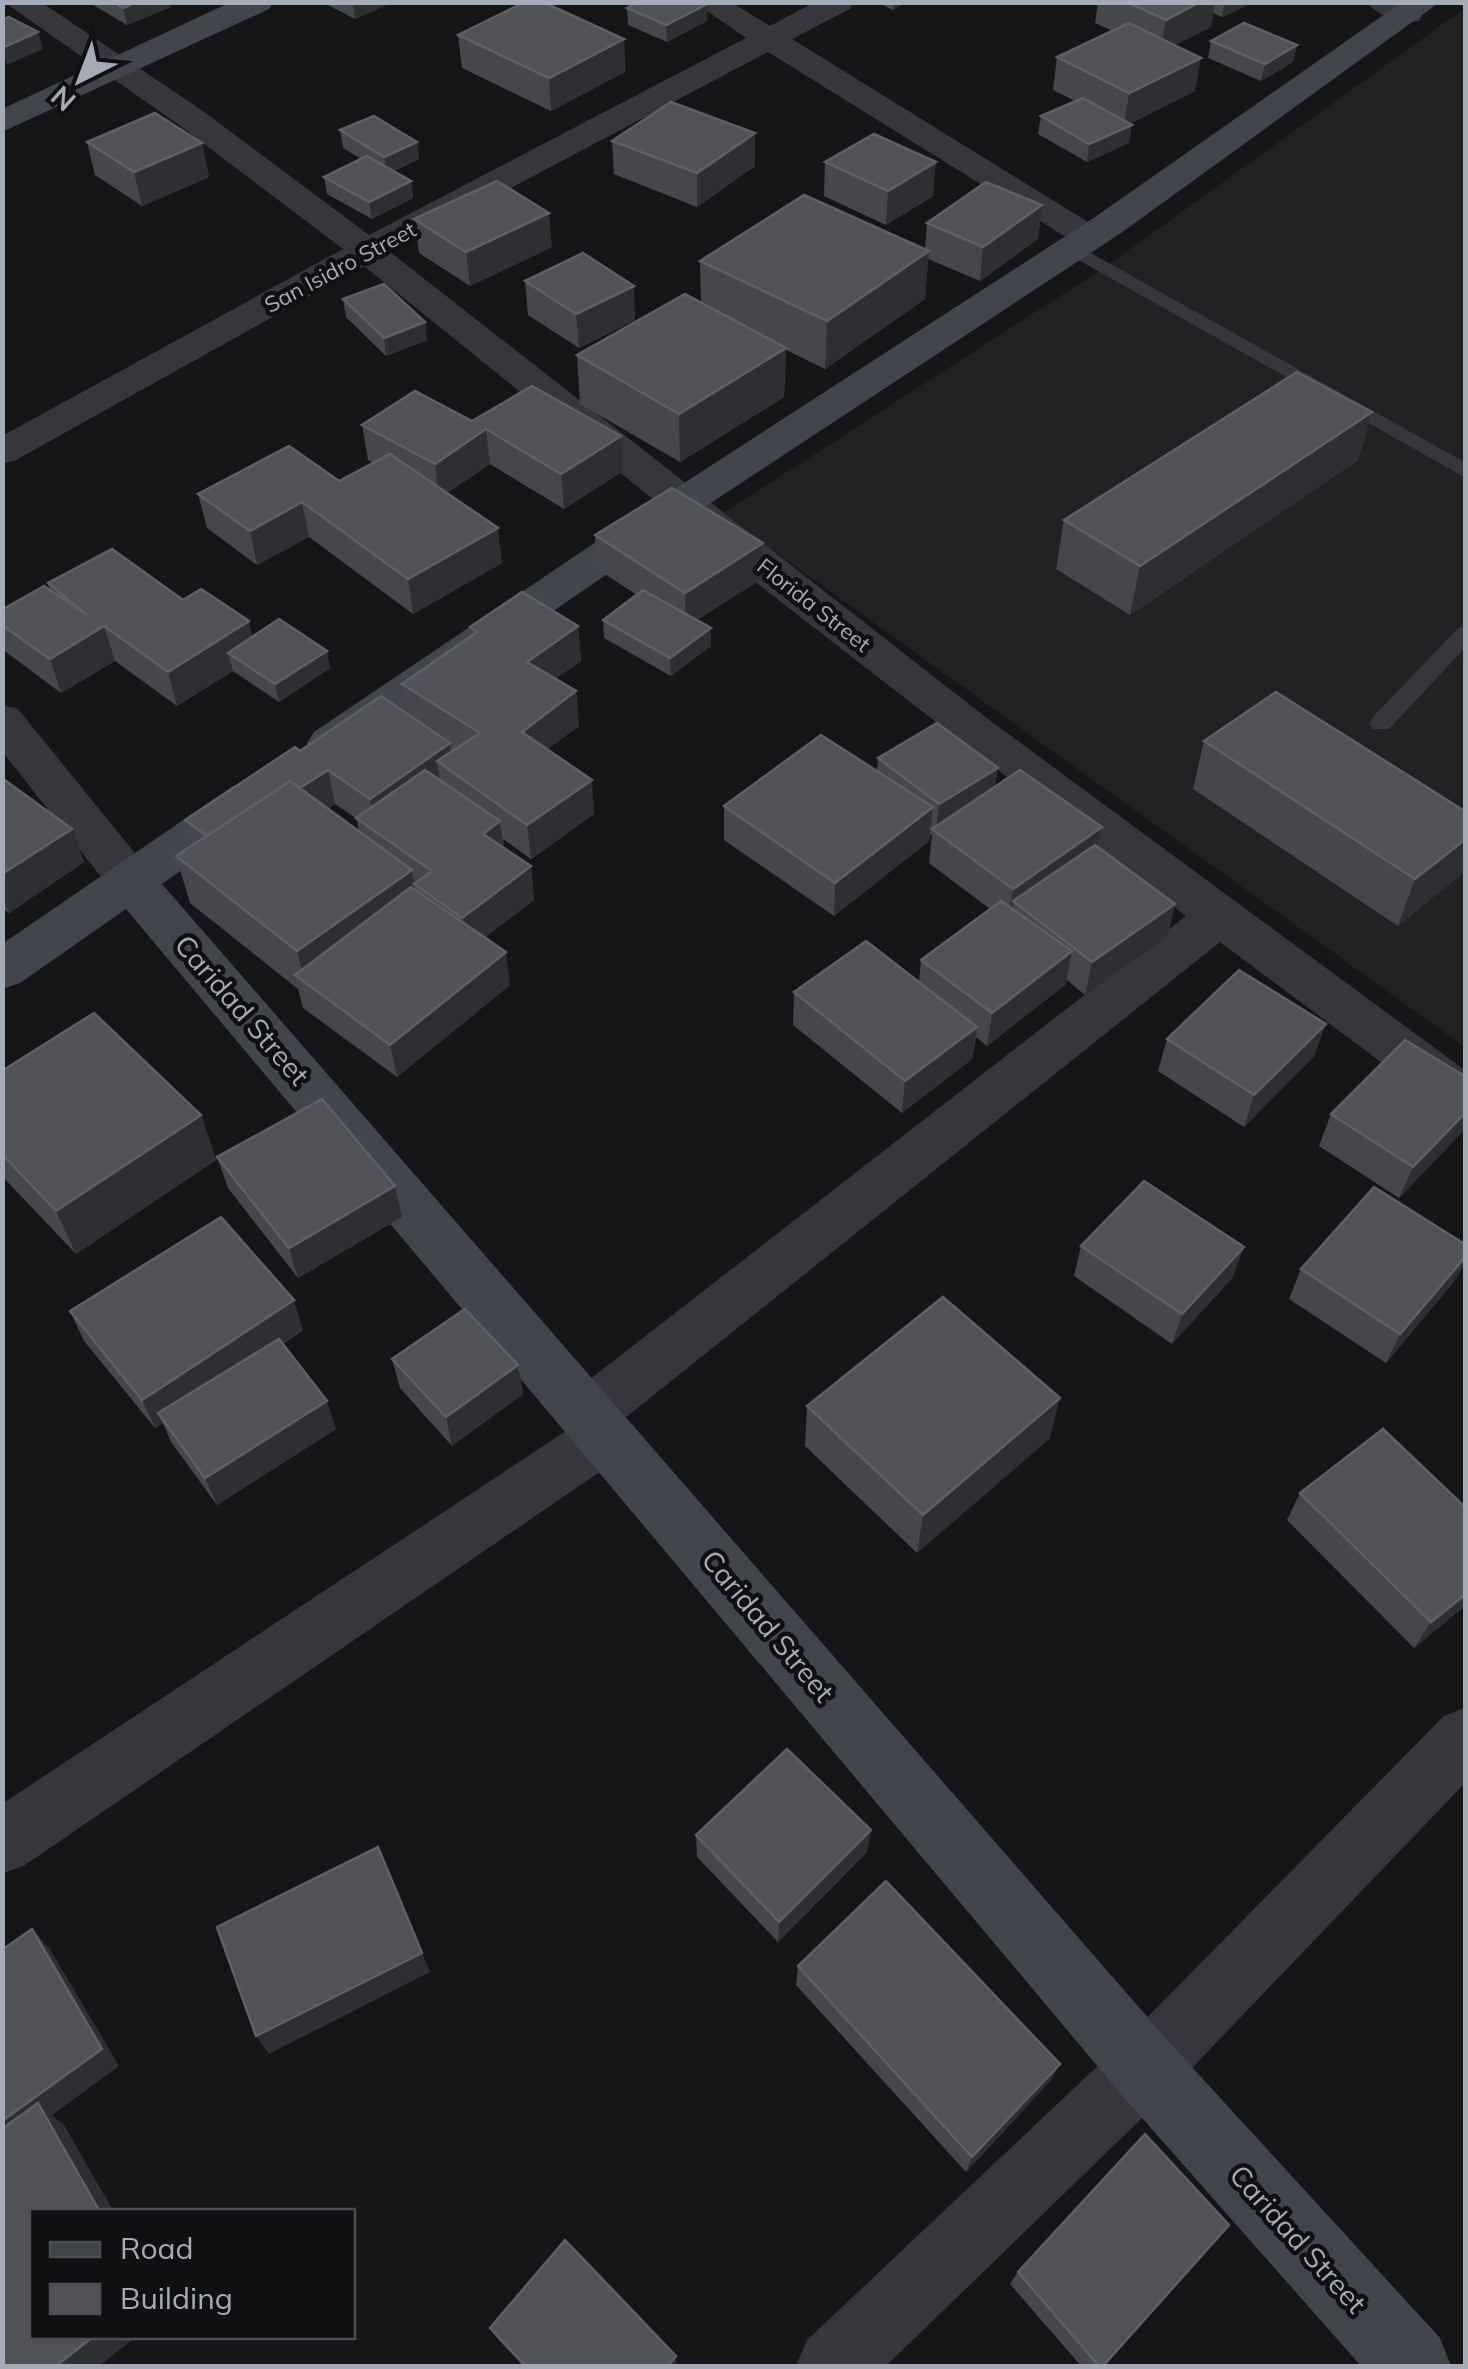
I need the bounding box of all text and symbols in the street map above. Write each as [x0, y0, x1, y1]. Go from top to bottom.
north arrow [30, 30, 130, 130]
text: N [43, 79, 83, 119]
street label: San Isidro Street [259, 215, 421, 319]
street label: Florida Street [752, 552, 877, 658]
street label: Caridad Street [168, 927, 317, 1092]
street label: Caridad Street [695, 1543, 842, 1709]
street label: Caridad Street [1223, 2157, 1374, 2320]
legend [30, 2209, 355, 2339]
text: Road [120, 2229, 194, 2267]
text: Building [120, 2279, 233, 2317]

